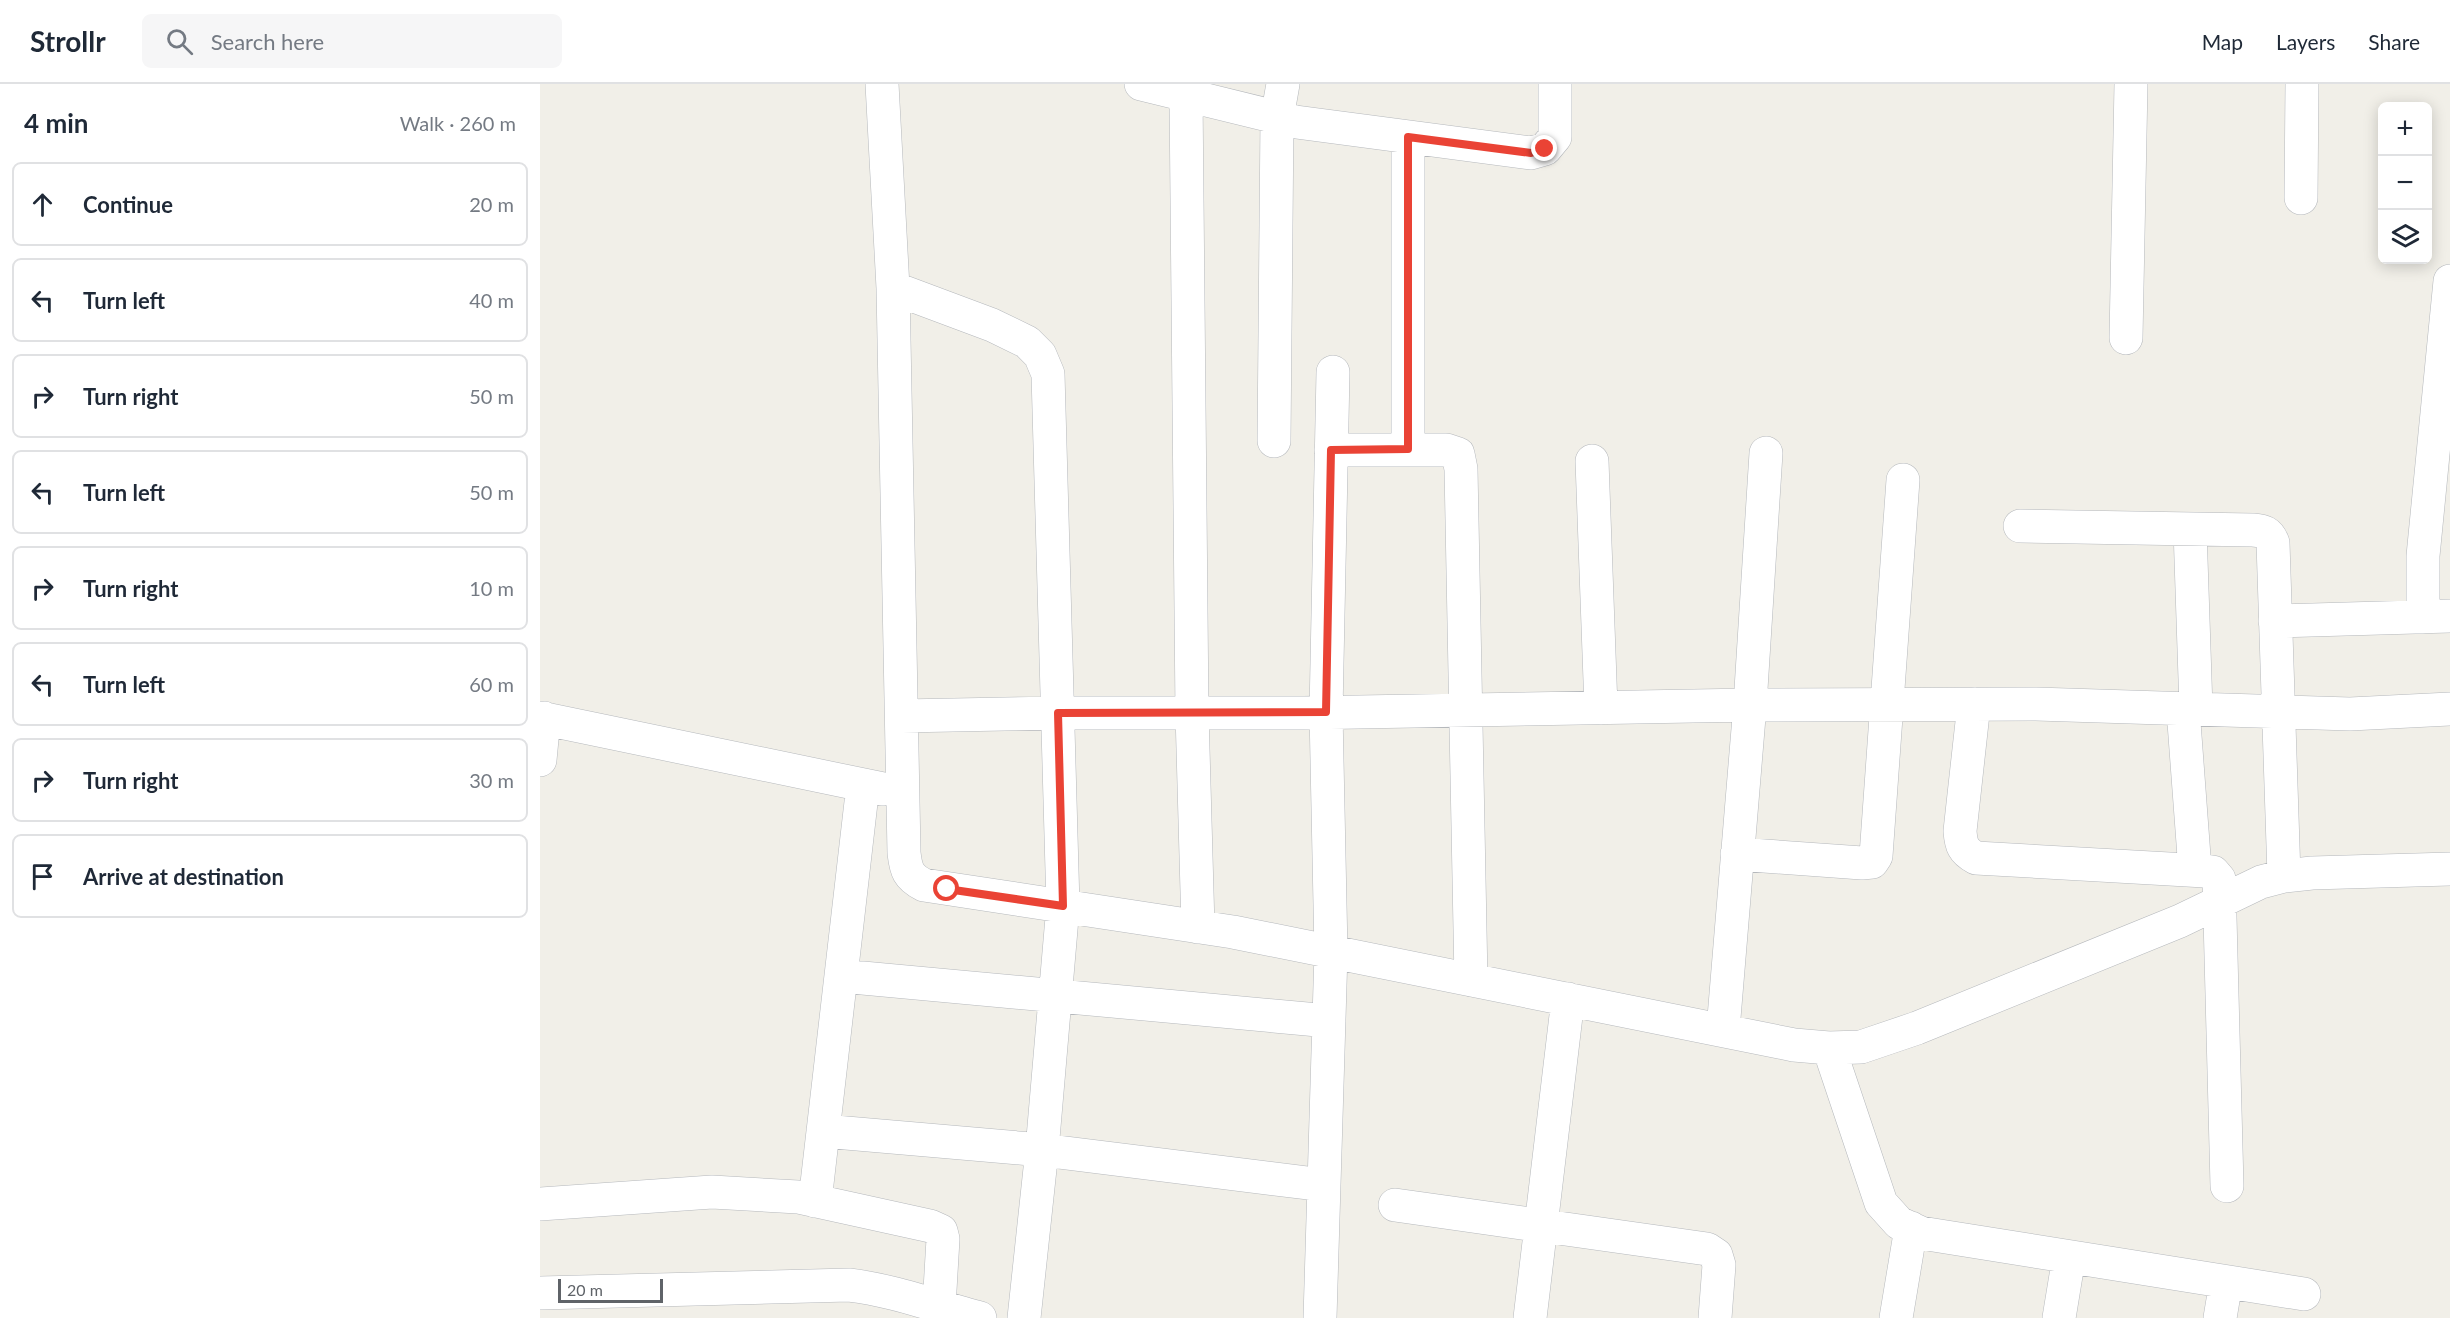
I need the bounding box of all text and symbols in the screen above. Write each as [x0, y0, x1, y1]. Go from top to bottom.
search box [142, 14, 562, 68]
text: Strollr [30, 24, 106, 58]
icon: search [163, 25, 196, 58]
text: Search here [211, 28, 324, 55]
text: Map [2202, 29, 2243, 54]
text: Layers [2276, 29, 2335, 54]
text: Share [2368, 29, 2420, 54]
map controls [2378, 102, 2432, 264]
button: + [2378, 102, 2432, 156]
text: 4 min [24, 107, 88, 139]
text: Walk · 260 m [400, 111, 516, 135]
route end [1531, 135, 1557, 161]
button: − [2378, 156, 2432, 210]
icon: ahead [26, 188, 59, 221]
text: Continue [83, 191, 173, 218]
text: 20 m [469, 192, 514, 216]
button: layers [2378, 210, 2432, 264]
icon: left [26, 284, 59, 317]
text: Turn left [83, 287, 165, 314]
text: 40 m [469, 288, 514, 312]
icon: right [26, 380, 59, 413]
text: Turn right [83, 383, 178, 410]
text: 50 m [469, 384, 514, 408]
icon: left [26, 476, 59, 509]
text: Turn left [83, 479, 165, 506]
text: 50 m [469, 480, 514, 504]
icon: right [26, 572, 59, 605]
text: Turn right [83, 575, 178, 602]
text: 10 m [469, 576, 514, 600]
icon: left [26, 668, 59, 701]
text: Turn left [83, 671, 165, 698]
text: 60 m [469, 672, 514, 696]
icon: right [26, 764, 59, 797]
text: Turn right [83, 767, 178, 794]
text: 30 m [469, 768, 514, 792]
icon: arrive [26, 860, 59, 893]
text: Arrive at destination [83, 863, 284, 890]
route start [933, 875, 959, 901]
scale bar [558, 1276, 663, 1304]
text: 20 m [567, 1280, 603, 1299]

